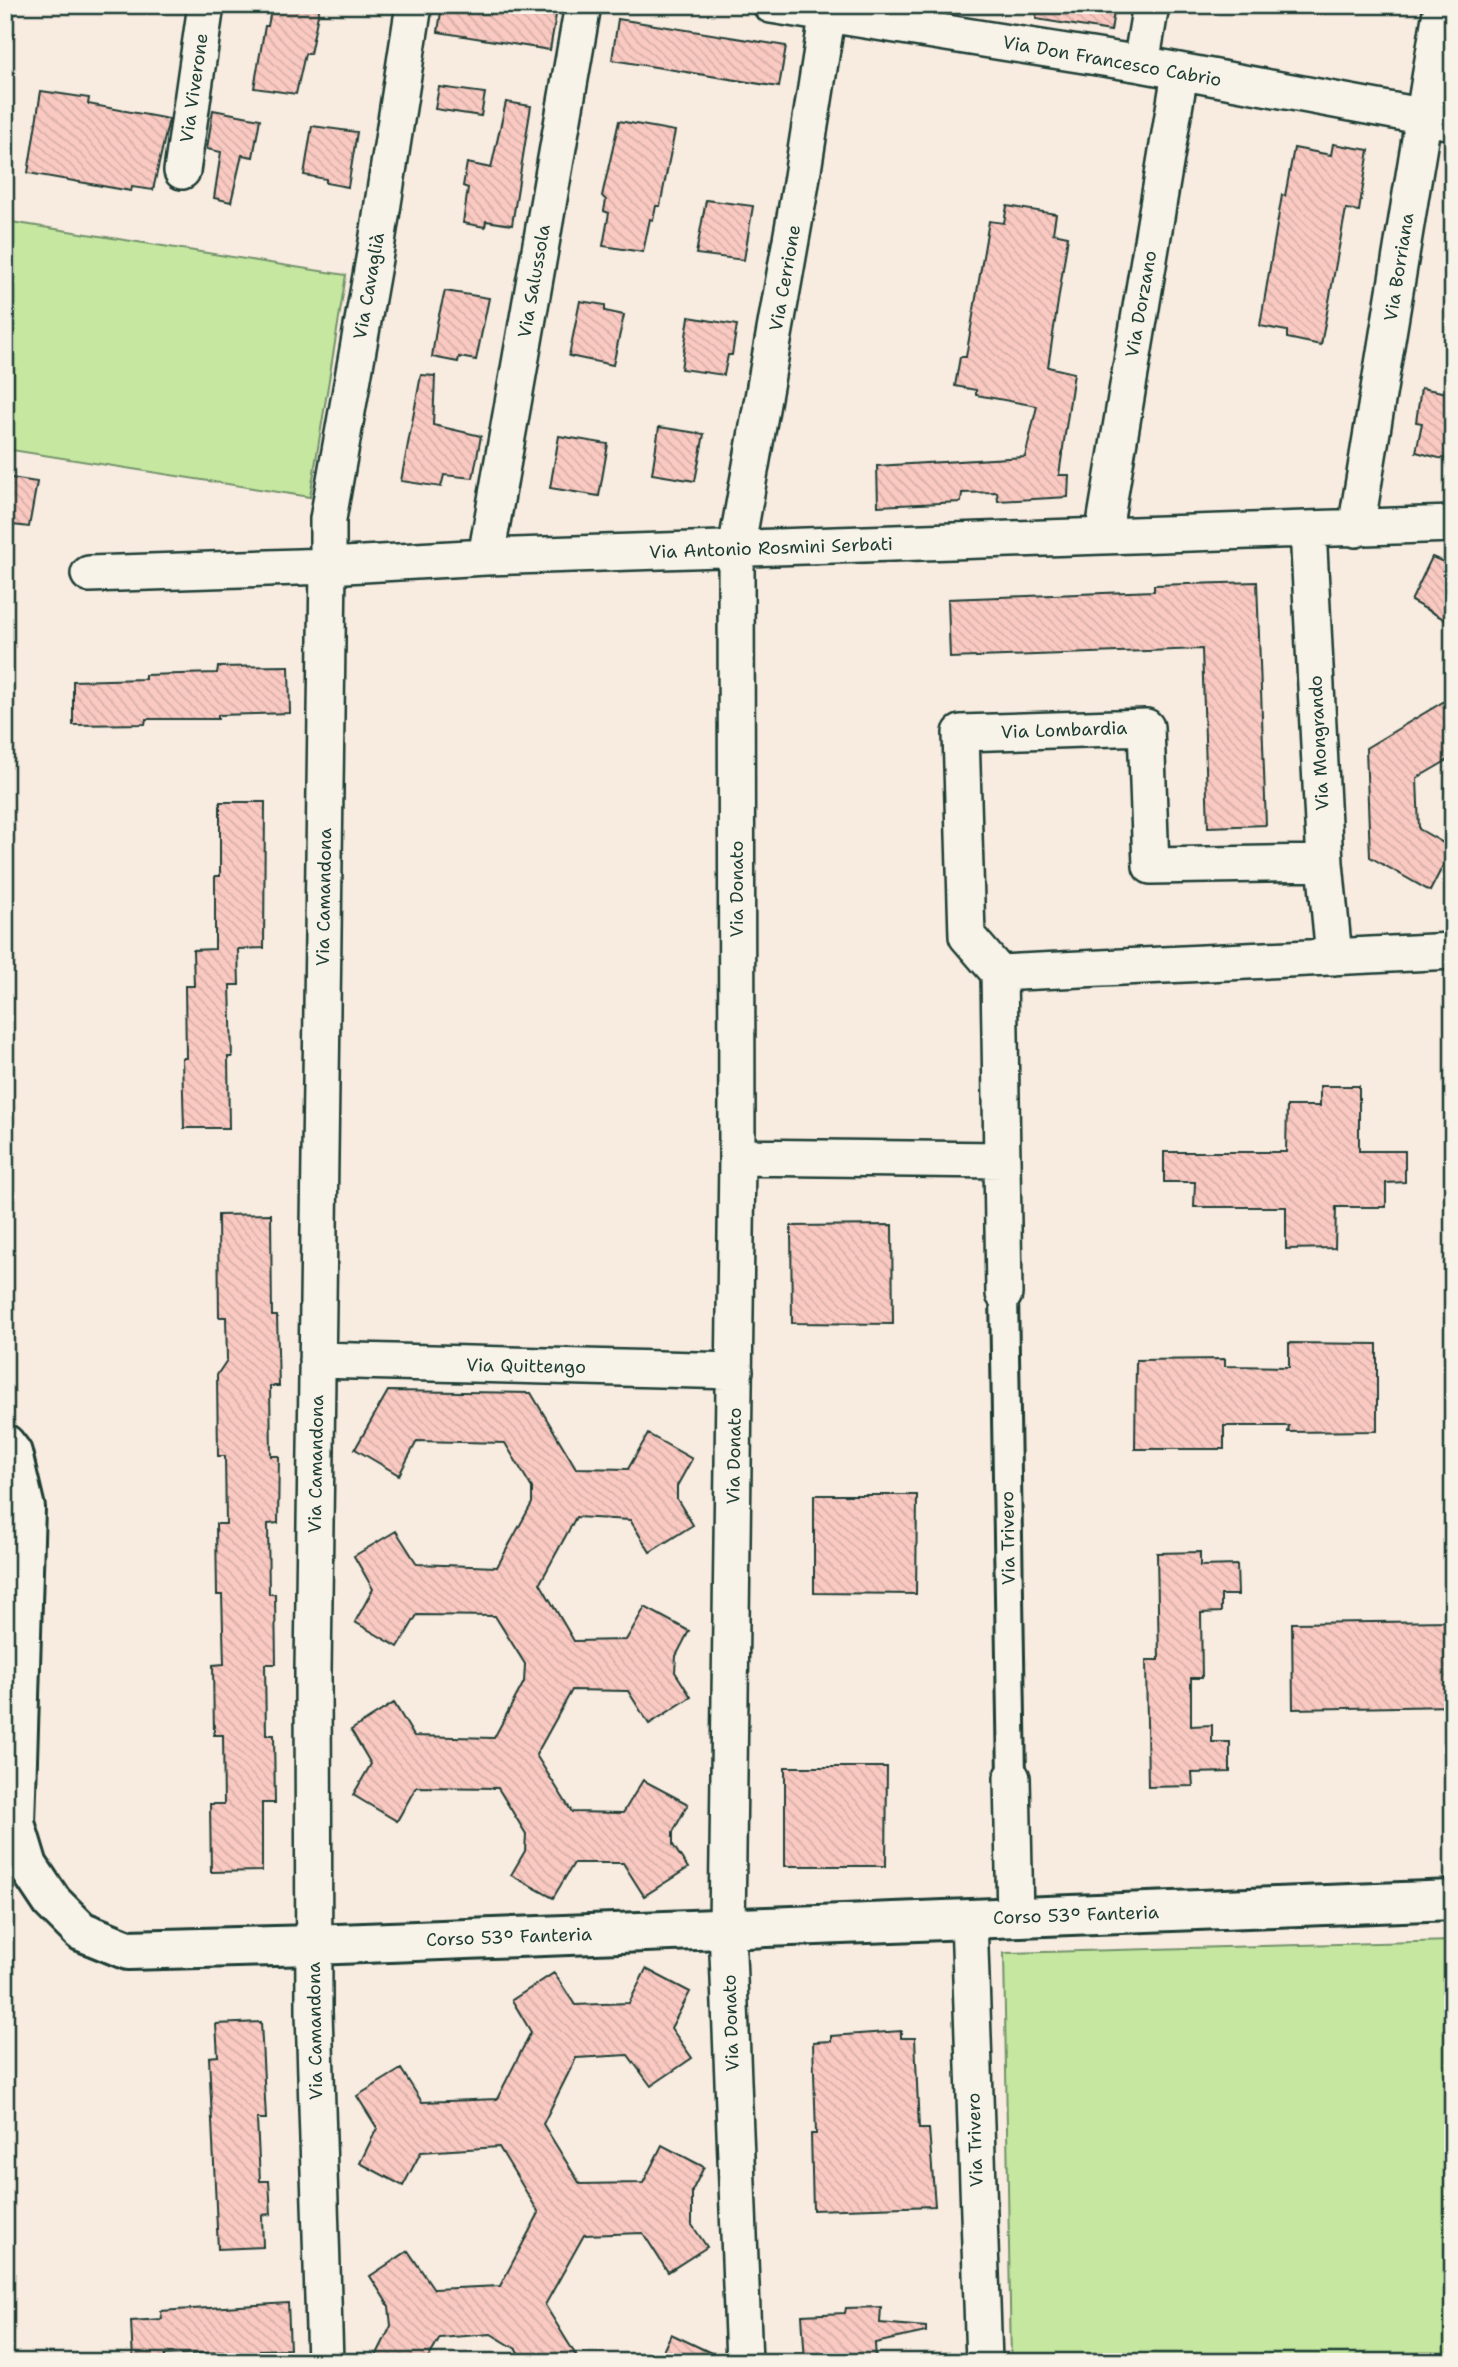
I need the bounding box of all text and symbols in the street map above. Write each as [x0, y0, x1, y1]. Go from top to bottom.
street label: Via Don Francesco Cabrio [1001, 30, 1223, 92]
street label: Via Viverone [174, 32, 214, 144]
street label: Via Borriana [1379, 211, 1419, 323]
street label: Via Salussola [512, 222, 556, 340]
street label: Via Cerrione [764, 223, 806, 333]
street label: Via Cavaglià [348, 231, 390, 341]
street label: Via Dorzano [1120, 249, 1162, 359]
street label: Via Antonio Rosmini Serbati [649, 532, 893, 564]
street label: Via Mongrando [1303, 675, 1335, 811]
street label: Via Lombardia [1000, 716, 1128, 744]
street label: Via Camandona [311, 828, 337, 966]
street label: Via Donato [725, 841, 749, 938]
street label: Via Quittengo [466, 1353, 586, 1379]
street label: Via Camandona [303, 1395, 329, 1533]
street label: Via Donato [721, 1407, 747, 1505]
street label: Via Trivero [995, 1491, 1021, 1585]
street label: Corso 53° Fanteria [993, 1900, 1159, 1930]
street label: Corso 53° Fanteria [426, 1922, 592, 1952]
street label: Via Camandona [302, 1962, 328, 2100]
street label: Via Donato [717, 1974, 745, 2072]
street label: Via Trivero [961, 2092, 989, 2188]

